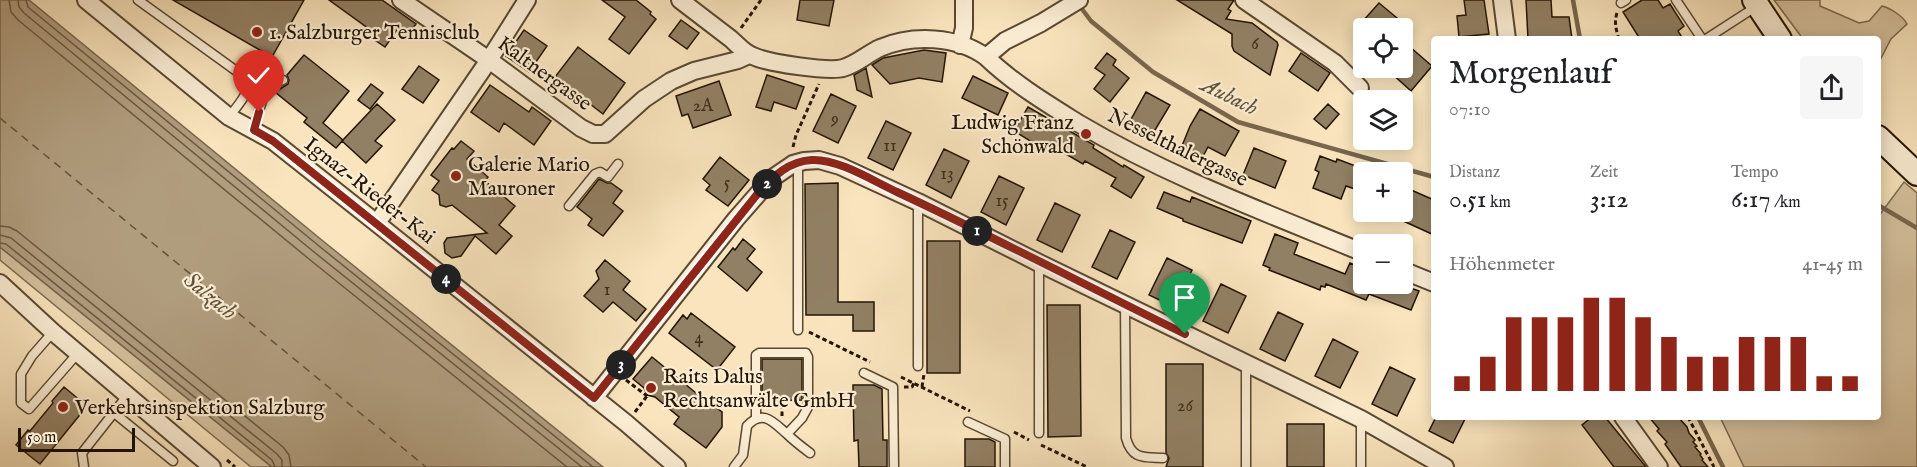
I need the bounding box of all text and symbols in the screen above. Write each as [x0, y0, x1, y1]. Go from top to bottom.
map controls [1353, 18, 1413, 294]
button: locate [1353, 18, 1413, 78]
place label: 1. Salzburger Tennisclub [269, 20, 480, 47]
marker: 1. Salzburger Tennisclub [250, 25, 264, 39]
street label: Kaltnergasse [491, 31, 597, 118]
house number: 6 [1251, 33, 1259, 56]
pin [233, 50, 284, 112]
text: Morgenlauf [1449, 53, 1613, 95]
button: share [1800, 56, 1863, 119]
icon: check [242, 59, 275, 92]
water label: Aubach [1194, 70, 1262, 122]
button: layers [1353, 90, 1413, 150]
house number: 2A [693, 95, 714, 118]
text: 07:10 [1449, 97, 1491, 122]
street label: Nesselthalergasse [1103, 103, 1252, 194]
house number: 9 [830, 108, 839, 131]
place label: Ludwig Franz Schönwald [951, 110, 1075, 161]
marker: Ludwig Franz Schönwald [1079, 127, 1093, 141]
street label: Ignaz-Rieder-Kai [298, 131, 440, 251]
house number: 11 [883, 135, 897, 158]
place label: Galerie Mario Mauroner [468, 152, 590, 203]
button: + [1353, 162, 1413, 222]
house number: 13 [940, 163, 954, 186]
text: Distanz [1449, 163, 1500, 183]
text: Zeit [1590, 163, 1618, 183]
text: Tempo [1731, 163, 1778, 183]
marker: Galerie Mario Mauroner [449, 169, 463, 183]
pin: 2 [752, 169, 782, 199]
house number: 5 [724, 172, 731, 195]
text: 2 [763, 174, 771, 194]
text: 0.51 [1449, 183, 1486, 216]
text: 3:12 [1590, 183, 1628, 216]
text: 6:17 [1731, 183, 1771, 216]
house number: 15 [995, 190, 1009, 213]
text: km [1486, 193, 1511, 213]
text: /km [1771, 193, 1801, 213]
pin: 1 [962, 216, 992, 246]
text: 1 [974, 221, 980, 241]
button: − [1353, 234, 1413, 294]
text: Höhenmeter [1449, 252, 1555, 277]
text: 41–45 m [1802, 252, 1863, 277]
pin: 4 [431, 264, 461, 294]
water label: Salzach [177, 267, 242, 326]
text: 4 [442, 269, 450, 289]
pin [1159, 272, 1210, 334]
house number: 1 [604, 279, 610, 302]
icon: arrive [1168, 281, 1201, 314]
house number: 4 [695, 327, 704, 350]
pin: 3 [606, 350, 636, 380]
text: 3 [618, 355, 624, 375]
place label: Raits Dalus Rechtsanwälte GmbH [663, 364, 855, 415]
marker: Raits Dalus Rechtsanwälte GmbH [644, 381, 658, 395]
place label: Verkehrsinspektion Salzburg [74, 395, 325, 422]
house number: 26 [1177, 395, 1193, 418]
marker: Verkehrsinspektion Salzburg [56, 400, 70, 414]
scale bar [18, 425, 135, 452]
text: 50 m [27, 428, 56, 448]

